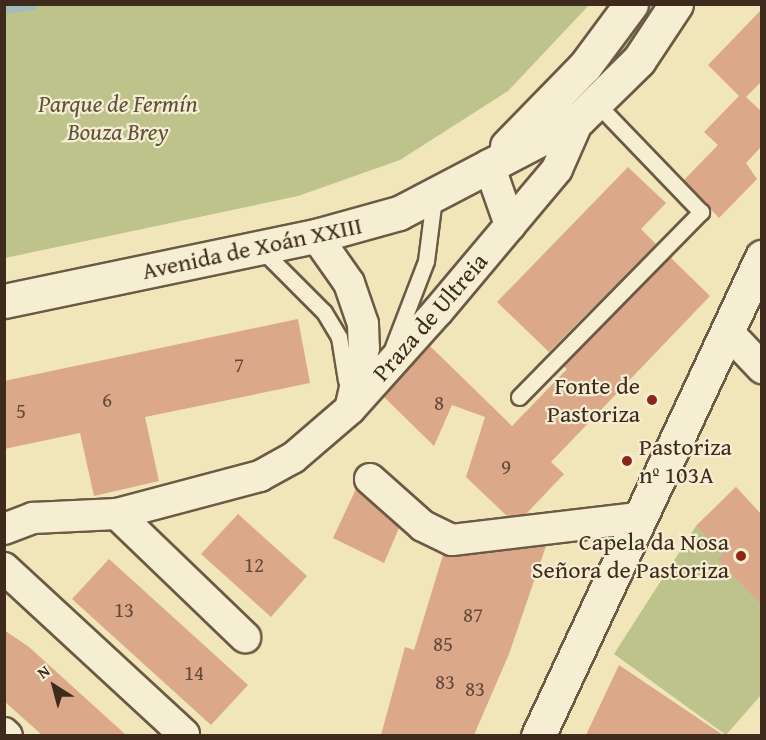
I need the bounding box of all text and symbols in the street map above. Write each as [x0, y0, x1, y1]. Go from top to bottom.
park label: Parque de Fermín Bouza Brey [38, 90, 198, 146]
street label: Avenida de Xoán XXIII [139, 211, 365, 285]
street label: Praza de Ultreia [367, 247, 493, 387]
house number: 7 [234, 352, 244, 378]
place label: Fonte de Pastoriza [547, 372, 640, 428]
house number: 6 [102, 387, 112, 413]
house number: 8 [434, 390, 444, 416]
marker: Fonte de Pastoriza [645, 393, 659, 407]
house number: 5 [16, 398, 26, 424]
place label: Pastoriza nº 103A [639, 433, 732, 489]
house number: 9 [501, 454, 511, 480]
marker: Pastoriza nº 103A [620, 454, 634, 468]
place label: Capela da Nosa Señora de Pastoriza [532, 528, 729, 584]
marker: Capela da Nosa Señora de Pastoriza [734, 549, 748, 563]
house number: 12 [244, 552, 264, 578]
house number: 13 [114, 597, 134, 623]
house number: 87 [463, 602, 483, 628]
house number: 85 [433, 631, 453, 657]
north arrow [24, 656, 84, 716]
text: N [32, 659, 55, 684]
house number: 14 [184, 660, 204, 686]
house number: 83 [435, 669, 455, 695]
house number: 83 [465, 676, 485, 702]

